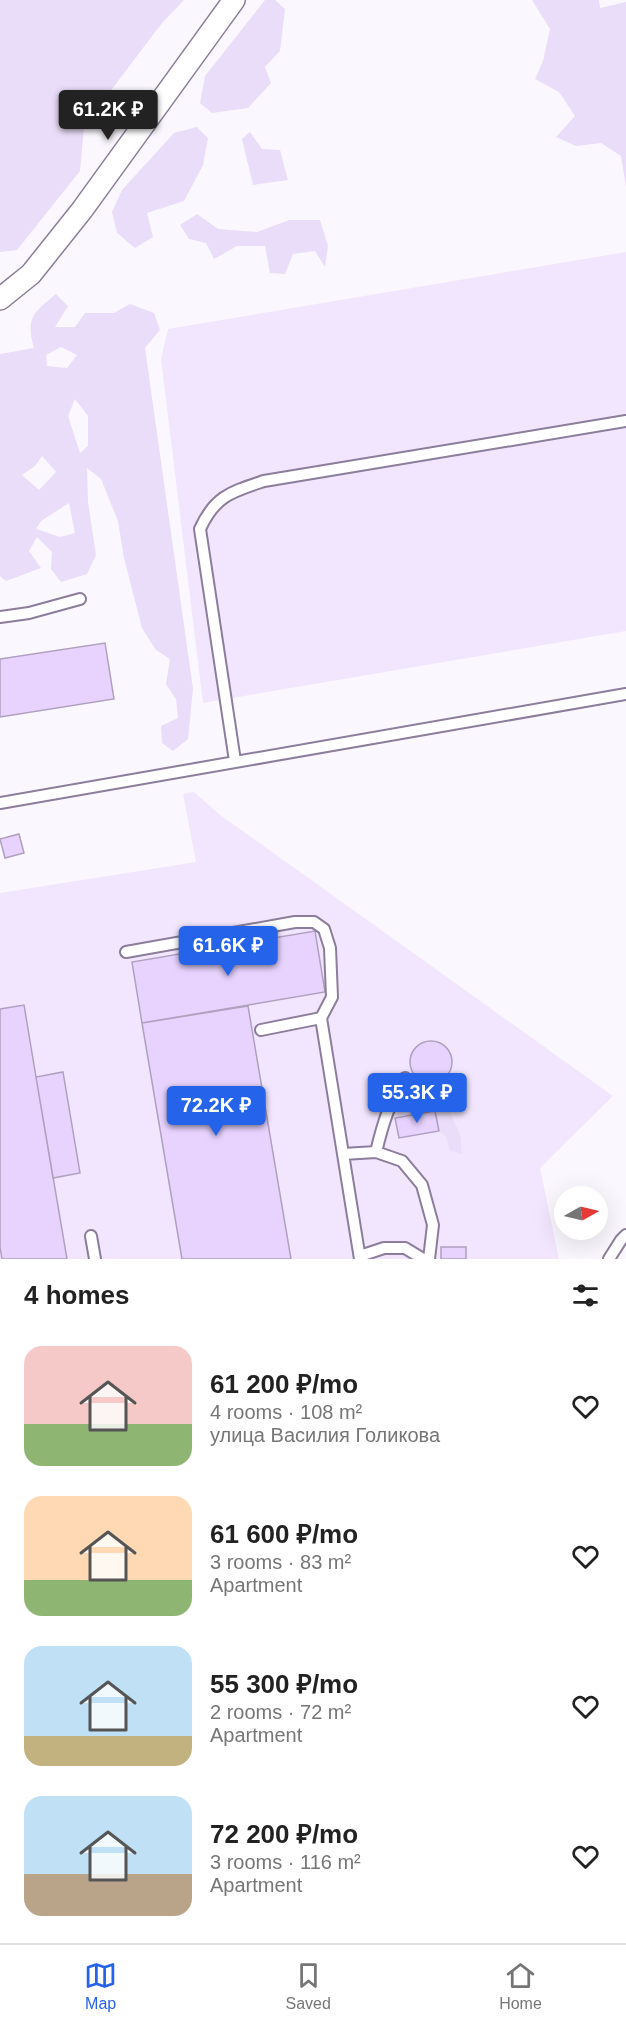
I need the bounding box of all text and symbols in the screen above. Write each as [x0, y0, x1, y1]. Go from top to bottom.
pin: 61.2K ₽ [53, 90, 163, 141]
text: 61.2K ₽ [73, 98, 143, 120]
pin: 61.6K ₽ [173, 926, 283, 977]
text: 61.6K ₽ [193, 934, 263, 956]
pin: 55.3K ₽ [362, 1073, 472, 1124]
text: 55.3K ₽ [382, 1081, 452, 1103]
pin: 72.2K ₽ [161, 1086, 271, 1137]
text: 72.2K ₽ [181, 1094, 251, 1116]
north arrow [554, 1186, 608, 1240]
map controls [554, 1186, 608, 1240]
icon: filters [569, 1279, 602, 1312]
text: 4 homes [24, 1280, 130, 1310]
text: 61 200 ₽/mo [210, 1369, 358, 1399]
icon: home [72, 1370, 144, 1442]
icon: heart [569, 1390, 602, 1423]
text: 4 rooms · 108 m² [210, 1401, 362, 1423]
text: улица Василия Голикова [210, 1424, 440, 1446]
text: 61 600 ₽/mo [210, 1519, 358, 1549]
icon: home [72, 1520, 144, 1592]
icon: heart [569, 1540, 602, 1573]
text: 3 rooms · 83 m² [210, 1551, 351, 1573]
text: Apartment [210, 1574, 302, 1596]
text: 55 300 ₽/mo [210, 1669, 358, 1699]
icon: home [72, 1670, 144, 1742]
icon: heart [569, 1690, 602, 1723]
text: 2 rooms · 72 m² [210, 1701, 351, 1723]
text: Apartment [210, 1724, 302, 1746]
text: 72 200 ₽/mo [210, 1819, 358, 1849]
icon: home [72, 1820, 144, 1892]
icon: heart [569, 1840, 602, 1873]
text: 3 rooms · 116 m² [210, 1851, 361, 1873]
text: Apartment [210, 1874, 302, 1896]
tab: Map [84, 1959, 117, 2013]
tab: Saved [285, 1959, 331, 2013]
tab: Home [499, 1959, 542, 2013]

